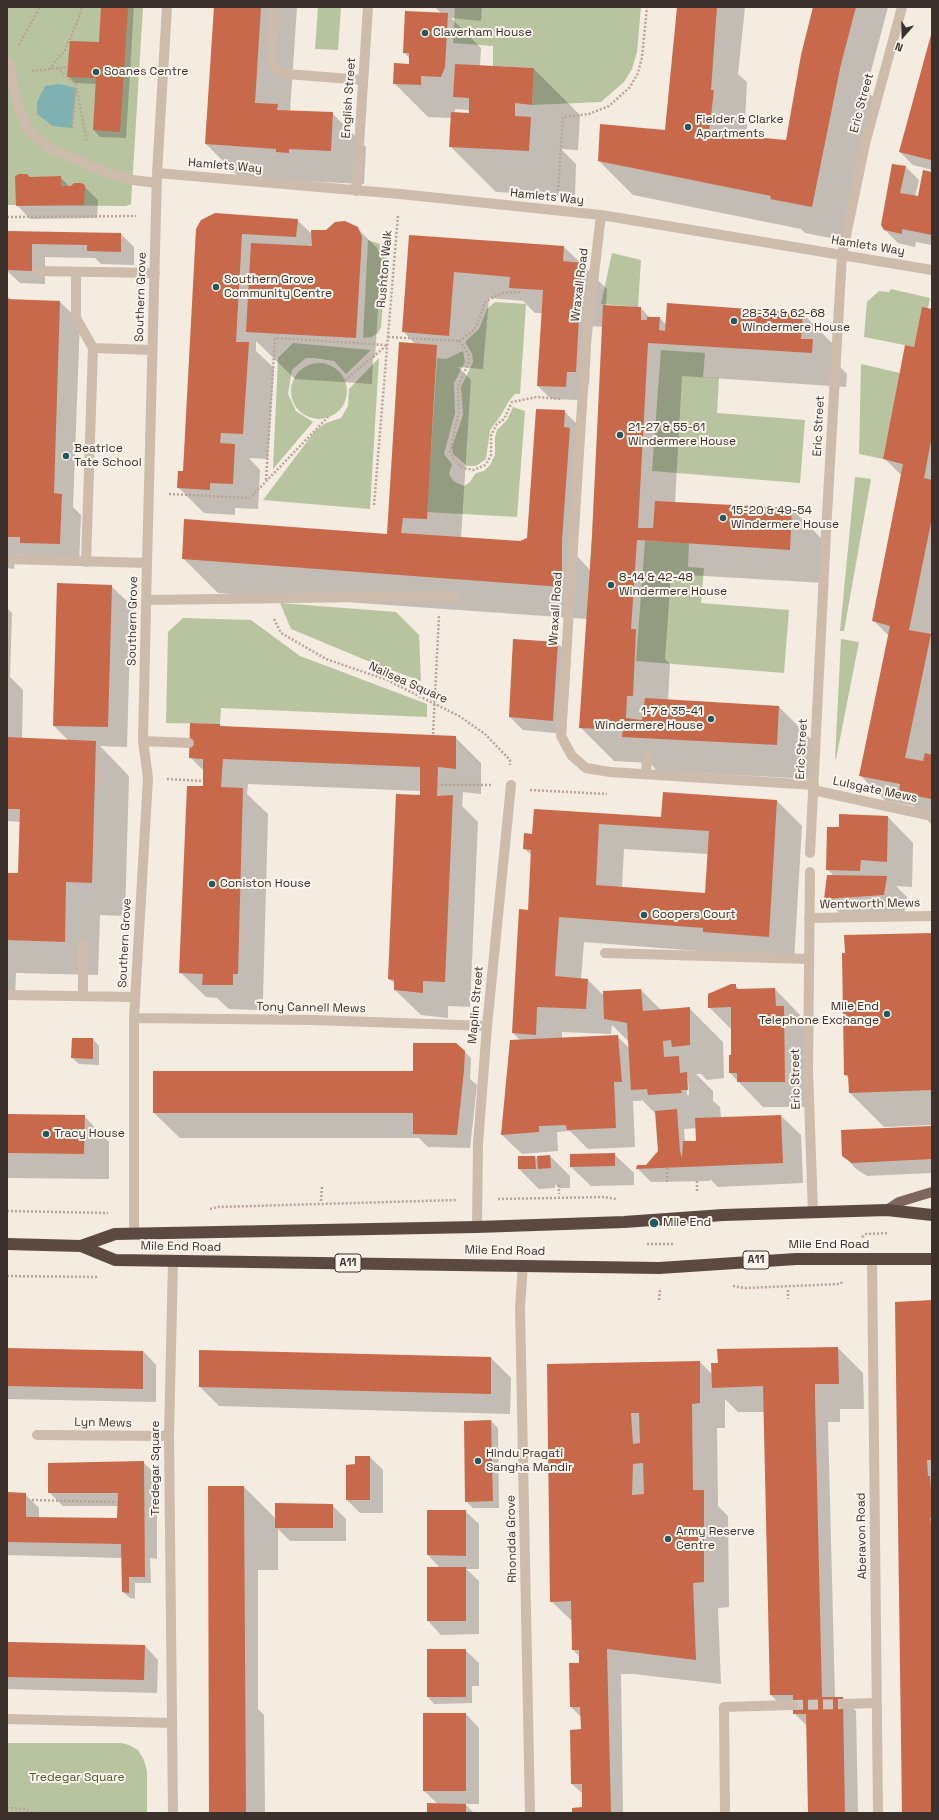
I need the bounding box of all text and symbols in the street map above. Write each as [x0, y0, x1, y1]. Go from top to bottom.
north arrow [883, 16, 923, 56]
place label: Claverham House [433, 26, 532, 40]
marker: Claverham House [420, 28, 430, 38]
text: N [893, 39, 905, 55]
street label: English Street [339, 57, 359, 139]
place label: Soanes Centre [104, 65, 188, 79]
marker: Soanes Centre [91, 67, 101, 77]
street label: Eric Street [847, 72, 877, 134]
place label: Fielder & Clarke Apartments [696, 113, 784, 141]
marker: Fielder & Clarke Apartments [683, 122, 693, 132]
street label: Hamlets Way [187, 156, 263, 176]
street label: Hamlets Way [509, 186, 585, 208]
street label: Rushton Walk [374, 229, 396, 309]
street label: Hamlets Way [830, 233, 906, 259]
street label: Wraxall Road [568, 247, 592, 323]
street label: Southern Grove [132, 252, 150, 342]
place label: Southern Grove Community Centre [224, 273, 332, 301]
marker: Southern Grove Community Centre [211, 282, 221, 292]
place label: 28-34 & 62-68 Windermere House [742, 307, 850, 335]
marker: 28-34 & 62-68 Windermere House [729, 316, 739, 326]
street label: Eric Street [810, 395, 828, 457]
place label: 21-27 & 55-61 Windermere House [628, 421, 736, 449]
marker: 21-27 & 55-61 Windermere House [615, 430, 625, 440]
place label: Beatrice Tate School [74, 442, 142, 470]
marker: Beatrice Tate School [61, 451, 71, 461]
place label: 15-20 & 49-54 Windermere House [731, 504, 839, 532]
marker: 15-20 & 49-54 Windermere House [718, 513, 728, 523]
place label: 8-14 & 42-48 Windermere House [619, 571, 727, 599]
street label: Wraxall Road [546, 572, 566, 646]
street label: Southern Grove [125, 576, 141, 666]
marker: 8-14 & 42-48 Windermere House [606, 580, 616, 590]
street label: Nailsea Square [366, 659, 450, 707]
place label: 1-7 & 35-41 Windermere House [595, 705, 703, 733]
marker: 1-7 & 35-41 Windermere House [706, 714, 716, 724]
street label: Eric Street [793, 718, 811, 780]
street label: Lulsgate Mews [831, 774, 919, 806]
place label: Coniston House [220, 877, 311, 891]
marker: Coniston House [207, 879, 217, 889]
street label: Wentworth Mews [819, 896, 921, 912]
street label: Southern Grove [115, 898, 135, 988]
place label: Coopers Court [652, 908, 736, 922]
marker: Coopers Court [639, 910, 649, 920]
street label: Maplin Street [465, 966, 487, 1044]
street label: Tony Cannell Mews [256, 1000, 366, 1016]
place label: Mile End Telephone Exchange [759, 1000, 879, 1028]
marker: Mile End Telephone Exchange [882, 1009, 892, 1019]
street label: Eric Street [788, 1048, 804, 1110]
place label: Tracy House [54, 1127, 125, 1141]
marker: Tracy House [41, 1129, 51, 1139]
place label: Mile End [663, 1216, 711, 1230]
marker: Mile End [648, 1217, 660, 1229]
street label: Mile End Road [789, 1238, 869, 1252]
street label: Mile End Road [140, 1239, 222, 1255]
street label: Mile End Road [464, 1243, 546, 1259]
road number: A11 [743, 1251, 769, 1269]
road number: A11 [335, 1254, 361, 1272]
street label: Lyn Mews [74, 1415, 132, 1431]
street label: Tredegar Square [149, 1420, 163, 1516]
place label: Hindu Pragati Sangha Mandir [486, 1447, 572, 1475]
marker: Hindu Pragati Sangha Mandir [473, 1456, 483, 1466]
street label: Aberavon Road [854, 1492, 870, 1580]
street label: Rhondda Grove [504, 1495, 520, 1583]
place label: Army Reserve Centre [676, 1525, 755, 1553]
marker: Army Reserve Centre [663, 1534, 673, 1544]
park label: Tredegar Square [29, 1771, 125, 1785]

